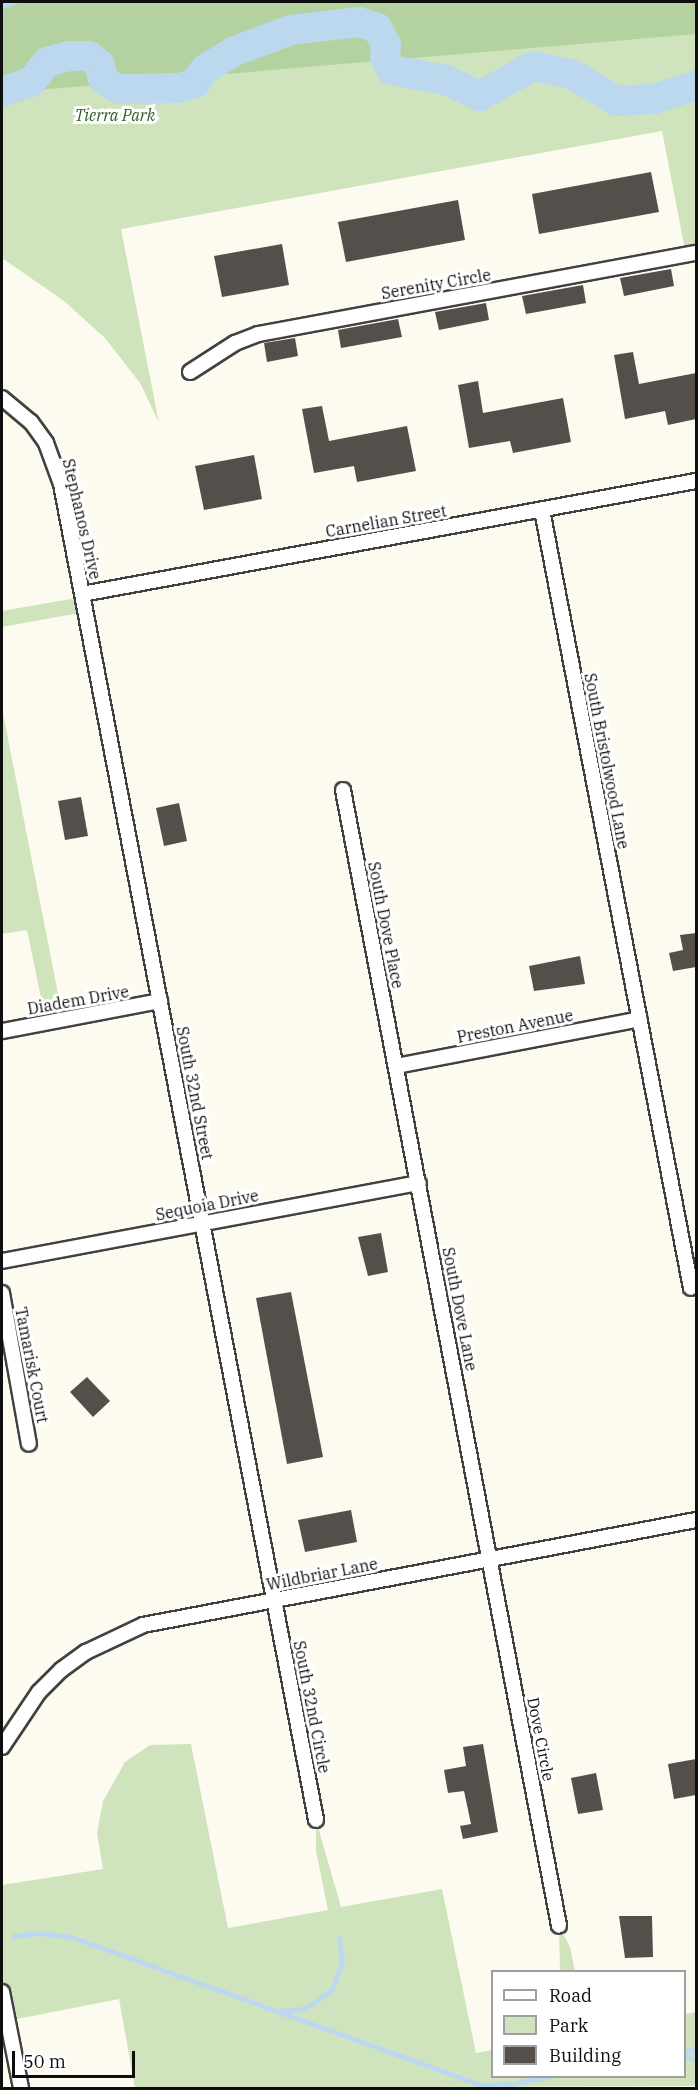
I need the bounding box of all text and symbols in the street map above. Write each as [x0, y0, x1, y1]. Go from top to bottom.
park label: Tierra Park [75, 105, 155, 125]
street label: Serenity Circle [380, 265, 492, 303]
street label: Stephanos Drive [59, 457, 105, 581]
street label: Carnelian Street [324, 501, 448, 541]
street label: South Bristolwood Lane [581, 671, 633, 851]
street label: South Dove Place [364, 860, 408, 990]
street label: Diadem Drive [26, 982, 130, 1018]
street label: Preston Avenue [455, 1005, 575, 1047]
street label: South 32nd Street [173, 1025, 217, 1161]
street label: Sequoia Drive [154, 1186, 260, 1224]
street label: South Dove Lane [439, 1246, 481, 1372]
street label: Tamarisk Court [11, 1305, 53, 1425]
street label: Wildbriar Lane [265, 1554, 379, 1594]
street label: South 32nd Circle [290, 1639, 334, 1775]
street label: Dove Circle [523, 1695, 559, 1783]
legend [491, 1970, 686, 2078]
text: Road [549, 1984, 592, 2007]
text: Park [549, 2014, 588, 2037]
scale bar [15, 2039, 138, 2077]
text: Building [549, 2044, 621, 2067]
text: 50 m [23, 2050, 66, 2073]

